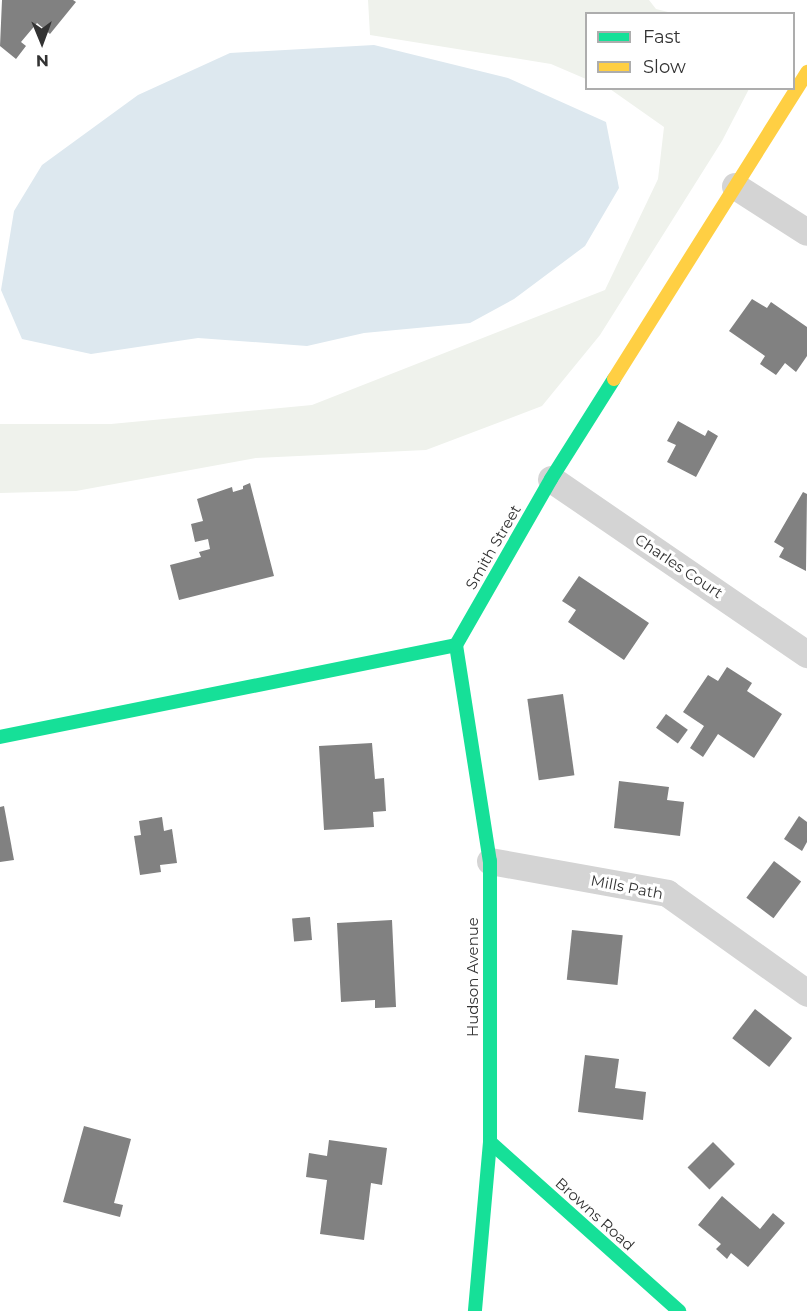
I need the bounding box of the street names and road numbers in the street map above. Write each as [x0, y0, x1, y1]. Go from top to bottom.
street label: Smith Street [462, 502, 524, 592]
street label: Charles Court [632, 530, 726, 602]
street label: Mills Path [589, 871, 665, 903]
street label: Hudson Avenue [464, 917, 482, 1037]
street label: Browns Road [552, 1174, 638, 1254]

